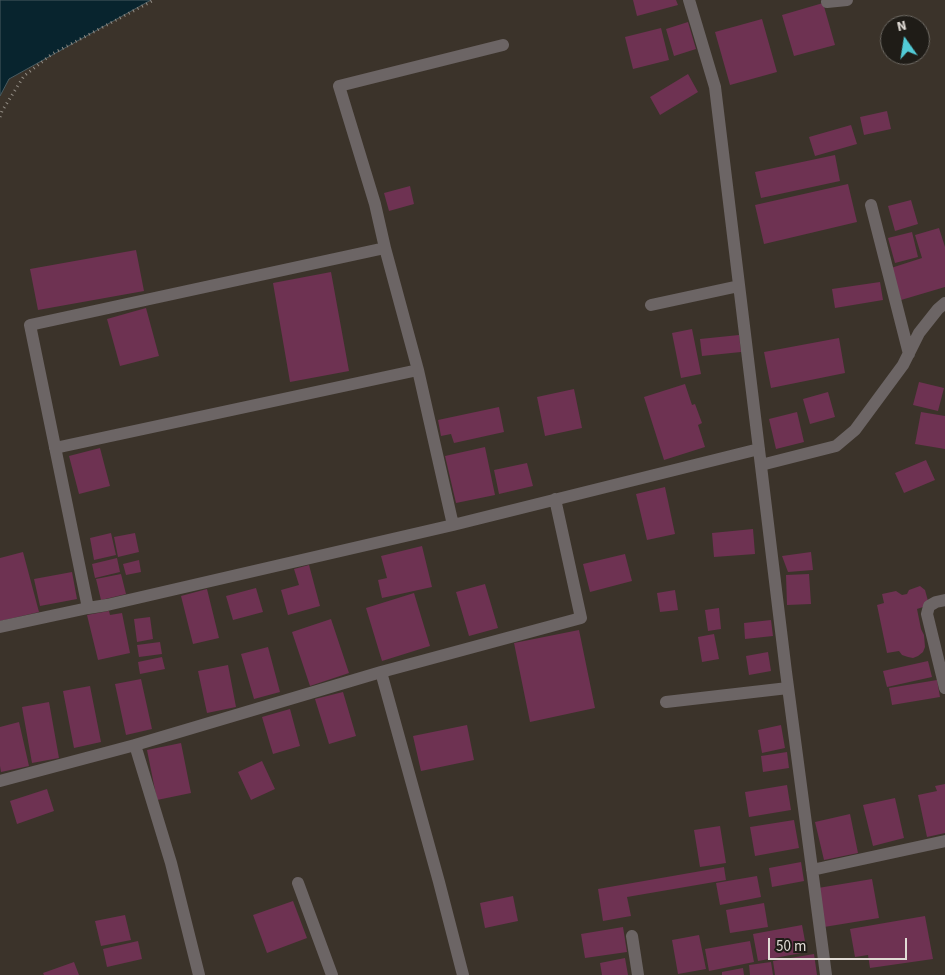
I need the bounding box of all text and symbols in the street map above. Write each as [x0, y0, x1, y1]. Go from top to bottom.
north arrow [880, 15, 930, 65]
text: N [895, 16, 909, 37]
scale bar [770, 928, 909, 960]
text: 50 m [776, 936, 806, 957]

